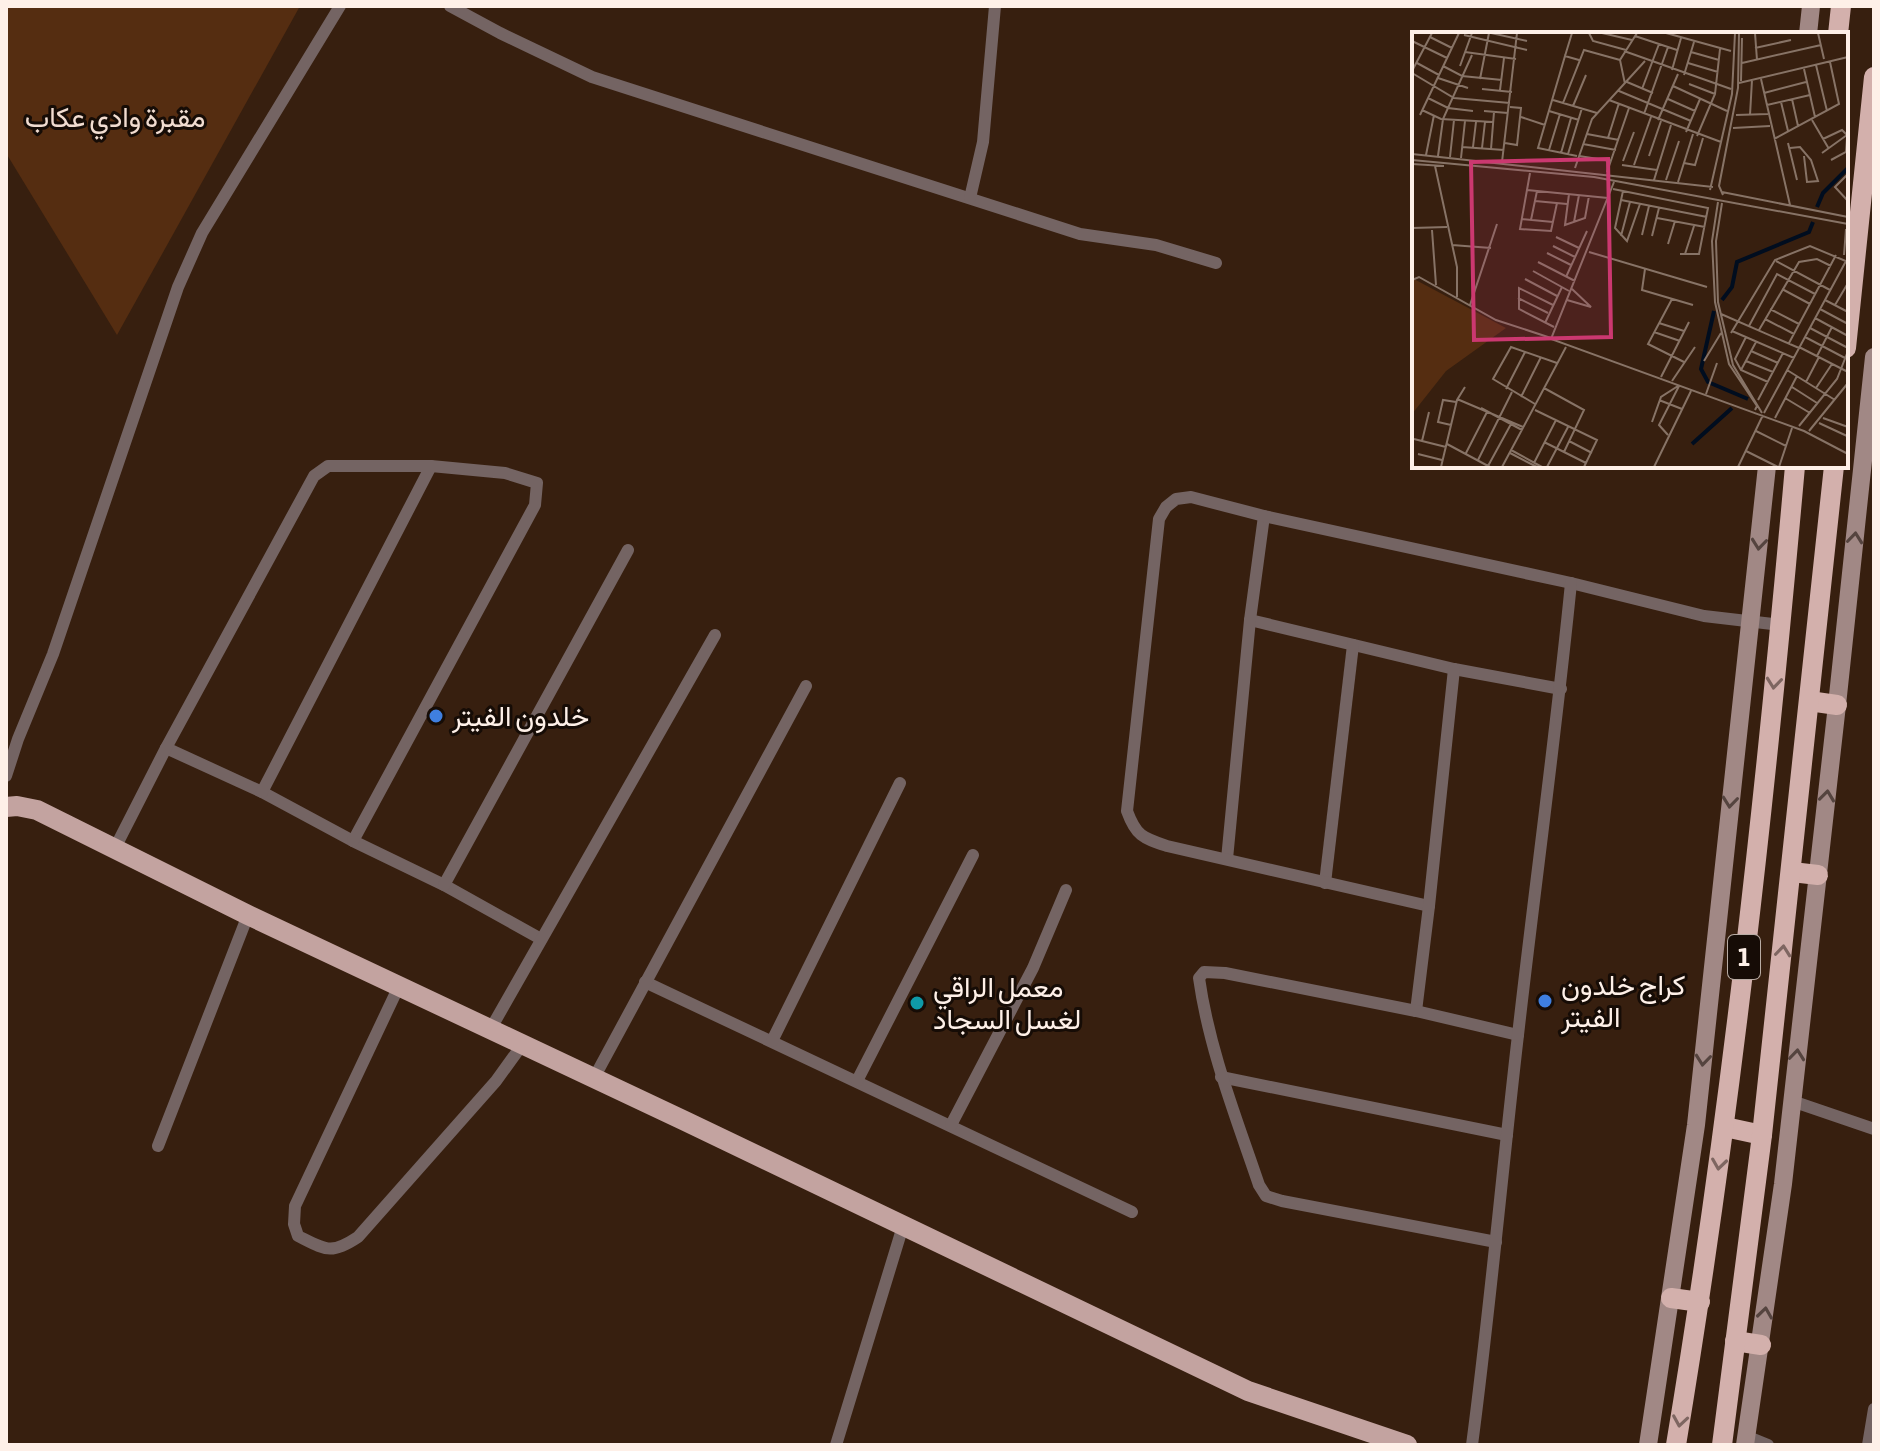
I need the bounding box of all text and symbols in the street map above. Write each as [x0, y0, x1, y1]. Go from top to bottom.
inset map [1412, 32, 1848, 468]
park label: مقبرة وادي عكاب [25, 101, 205, 140]
one-way arrow [1846, 531, 1863, 544]
one-way arrow [1750, 537, 1767, 550]
one-way arrow [1766, 677, 1783, 690]
place label: خلدون الفيتر [451, 700, 589, 734]
marker: خلدون الفيتر [427, 707, 445, 725]
one-way arrow [1818, 789, 1835, 803]
one-way arrow [1722, 796, 1739, 809]
road number: 1 [1728, 935, 1760, 979]
one-way arrow [1774, 944, 1791, 958]
place label: كراج خلدون الفيتر [1560, 969, 1685, 1035]
place label: معمل الراقي لغسل السجاد [933, 971, 1081, 1036]
marker: كراج خلدون الفيتر [1536, 992, 1554, 1010]
marker: معمل الراقي لغسل السجاد [908, 994, 926, 1012]
one-way arrow [1789, 1048, 1806, 1061]
one-way arrow [1694, 1054, 1711, 1067]
one-way arrow [1711, 1158, 1728, 1171]
one-way arrow [1756, 1306, 1773, 1319]
one-way arrow [1673, 1414, 1690, 1428]

